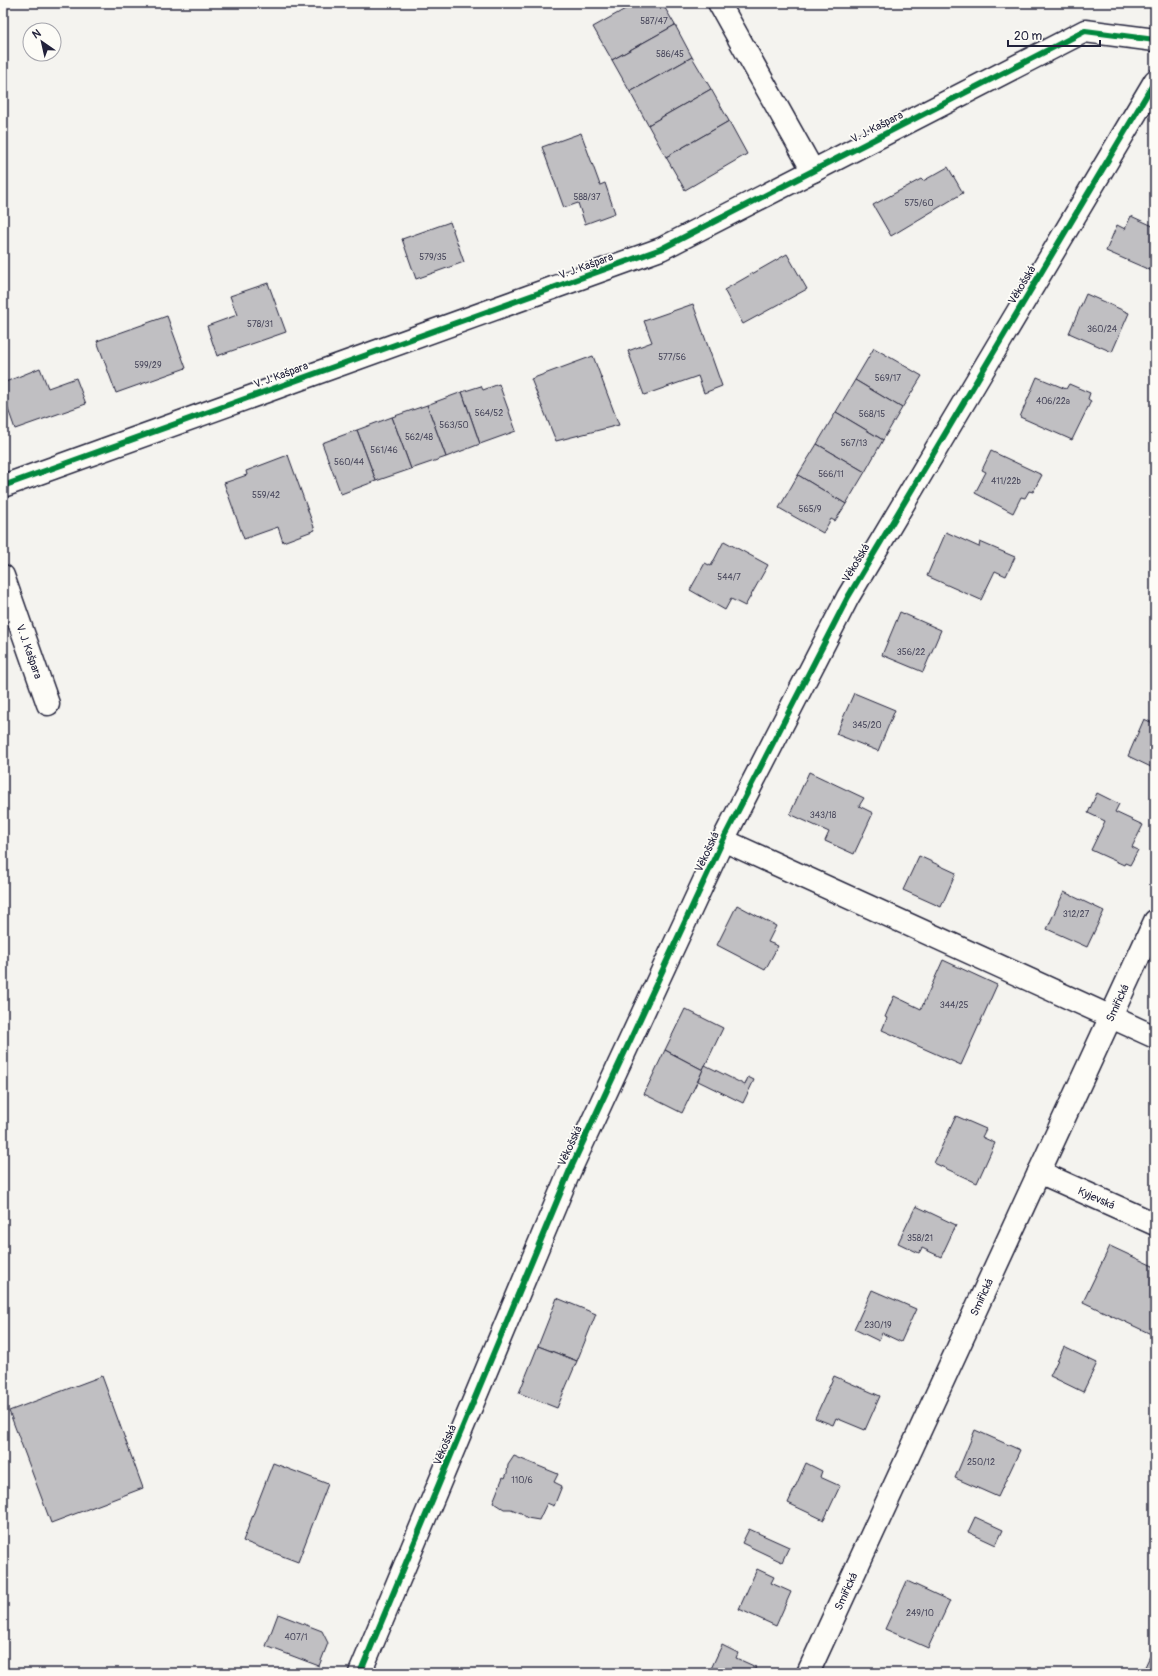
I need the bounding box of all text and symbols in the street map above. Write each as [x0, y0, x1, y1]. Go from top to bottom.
house number: 587/47 [640, 16, 668, 27]
north arrow [22, 22, 62, 62]
scale bar [1008, 22, 1100, 48]
text: N [30, 26, 44, 42]
text: 20 m [1014, 29, 1043, 44]
house number: 586/45 [656, 49, 684, 60]
street label: V. J. Kašpara [849, 108, 905, 146]
house number: 588/37 [574, 192, 601, 203]
house number: 575/60 [904, 198, 934, 209]
street label: V. J. Kašpara [557, 250, 615, 282]
house number: 579/35 [419, 252, 447, 263]
street label: Věkošská [1005, 263, 1039, 307]
house number: 578/31 [247, 319, 273, 330]
house number: 360/24 [1087, 324, 1118, 335]
house number: 577/56 [658, 352, 686, 363]
street label: V. J. Kašpara [252, 359, 310, 391]
house number: 599/29 [134, 360, 162, 371]
house number: 569/17 [875, 373, 901, 384]
house number: 406/22a [1036, 396, 1070, 407]
house number: 564/52 [475, 408, 503, 419]
house number: 568/15 [859, 409, 885, 420]
house number: 563/50 [439, 420, 469, 431]
house number: 562/48 [405, 432, 434, 443]
house number: 567/13 [841, 438, 867, 449]
house number: 561/46 [370, 445, 398, 456]
house number: 560/44 [334, 457, 365, 468]
house number: 566/11 [818, 469, 844, 480]
house number: 411/22b [991, 476, 1022, 487]
house number: 559/42 [252, 490, 280, 501]
house number: 565/9 [799, 504, 822, 515]
street label: Věkošská [839, 541, 873, 585]
house number: 544/7 [717, 572, 741, 583]
street label: V. J. Kašpara [14, 623, 45, 680]
house number: 356/22 [897, 647, 925, 658]
house number: 345/20 [852, 720, 882, 731]
house number: 343/18 [810, 810, 837, 821]
street label: Věkošská [692, 830, 722, 874]
house number: 312/27 [1063, 909, 1090, 920]
street label: Smiřická [1103, 982, 1131, 1024]
house number: 344/25 [940, 1000, 968, 1011]
street label: Věkošská [555, 1124, 585, 1168]
street label: Kyjevská [1076, 1184, 1117, 1212]
house number: 358/21 [907, 1233, 933, 1244]
street label: Smiřická [967, 1276, 996, 1318]
house number: 230/19 [864, 1320, 892, 1331]
street label: Věkošská [431, 1423, 459, 1467]
house number: 250/12 [967, 1457, 995, 1468]
house number: 110/6 [511, 1475, 533, 1486]
street label: Smiřická [831, 1571, 860, 1612]
house number: 249/10 [906, 1608, 934, 1619]
house number: 407/1 [285, 1632, 307, 1643]

